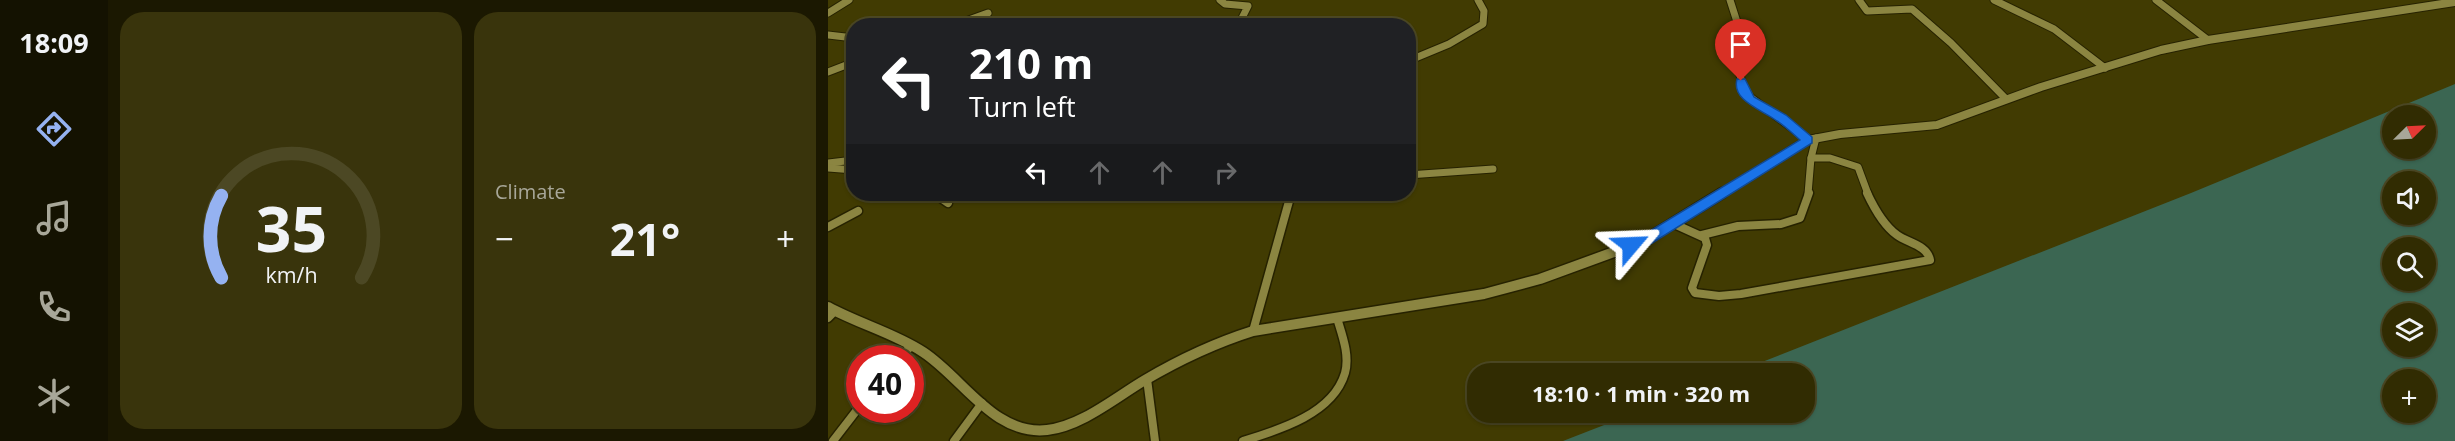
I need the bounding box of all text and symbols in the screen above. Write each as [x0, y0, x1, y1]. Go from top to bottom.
pin [1715, 19, 1766, 81]
text: 18:09 [19, 24, 89, 61]
icon: arrive [1724, 28, 1757, 61]
text: 210 m [969, 34, 1093, 91]
icon: left [870, 42, 948, 120]
text: Turn left [969, 88, 1076, 125]
north arrow [2382, 105, 2436, 159]
map controls [2382, 105, 2436, 423]
icon: directions [33, 108, 75, 150]
icon: left [1020, 156, 1053, 189]
icon: ahead [1083, 156, 1116, 189]
icon: ahead [1146, 156, 1179, 189]
icon: right [1209, 156, 1242, 189]
button: sound [2382, 171, 2436, 225]
text: Climate [495, 178, 566, 205]
text: 35 [255, 185, 327, 270]
icon: music [33, 197, 75, 239]
text: 21° [610, 208, 680, 269]
position arrow [1599, 213, 1663, 277]
text: − [495, 216, 514, 261]
text: + [776, 216, 795, 261]
button: search [2382, 237, 2436, 291]
text: km/h [265, 260, 317, 289]
icon: phone [33, 286, 75, 328]
button: layers [2382, 303, 2436, 357]
speed limit sign: 40 [846, 345, 924, 423]
button: + [2382, 369, 2436, 423]
icon: climate [33, 375, 75, 417]
text: 18:10 · 1 min · 320 m [1532, 378, 1750, 408]

